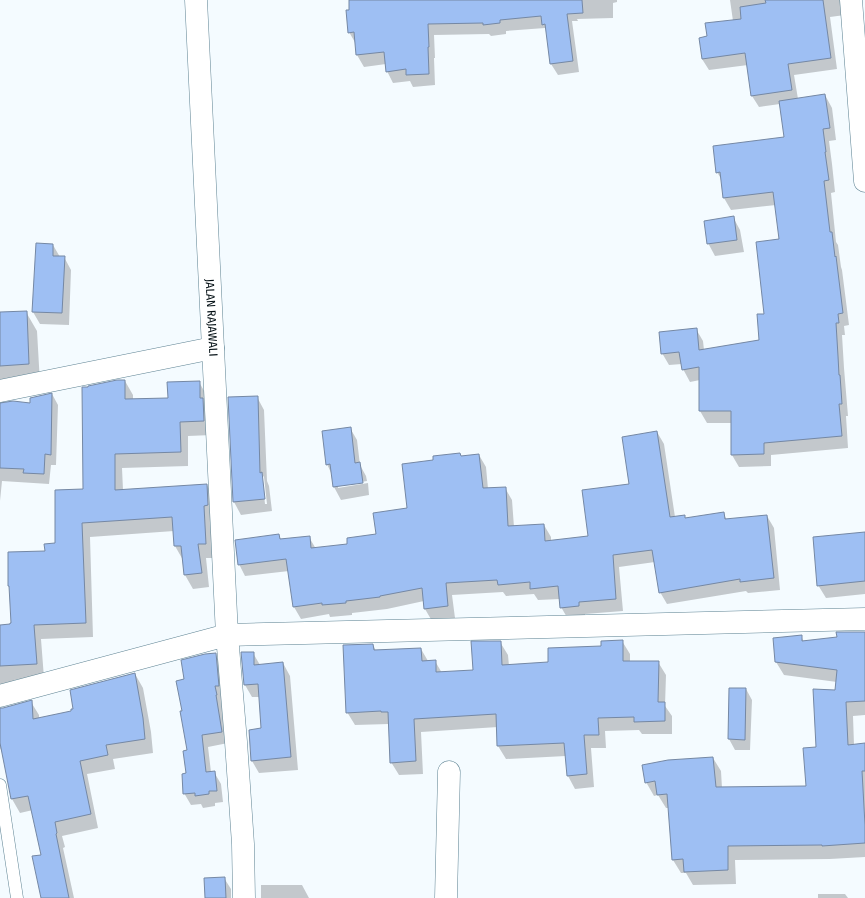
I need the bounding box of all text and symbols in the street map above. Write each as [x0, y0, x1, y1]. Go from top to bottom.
street label: JALAN RAJAWALI [203, 279, 220, 357]

